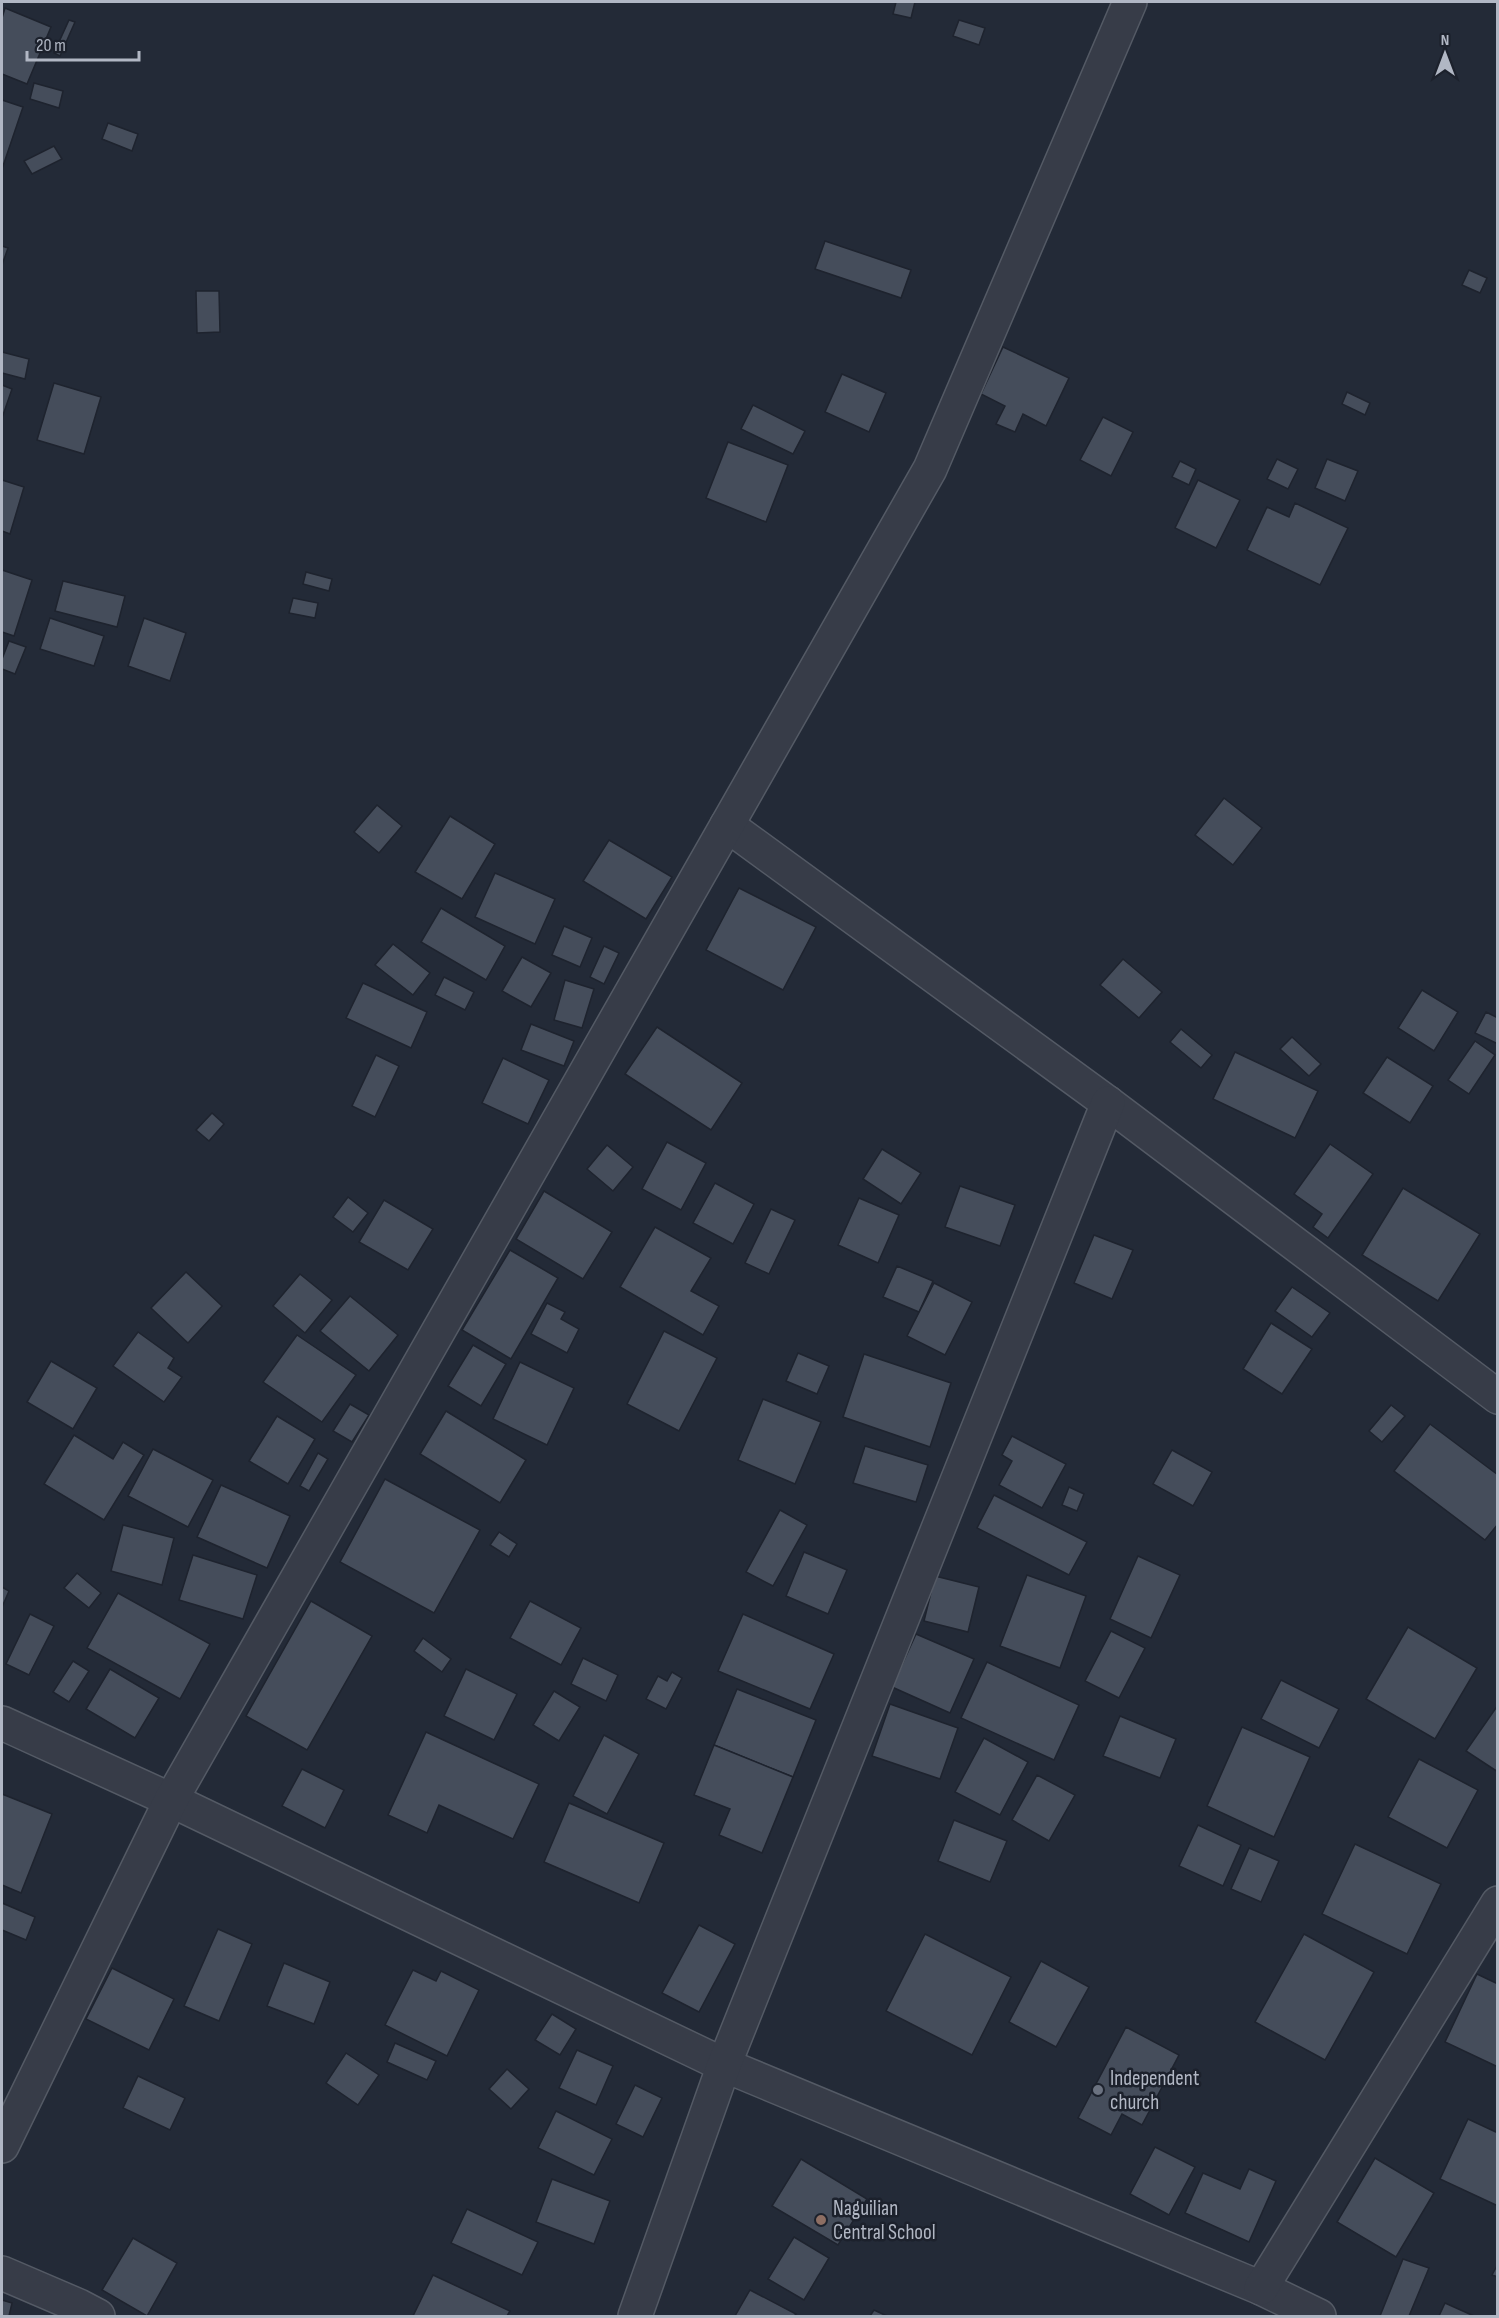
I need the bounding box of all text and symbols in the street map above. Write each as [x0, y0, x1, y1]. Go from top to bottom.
scale bar [27, 24, 140, 62]
north arrow [1415, 24, 1475, 84]
text: N [1441, 31, 1449, 50]
text: 20 m [36, 35, 66, 56]
place label: Independent church [1110, 2066, 1199, 2115]
marker: Independent church [1091, 2083, 1105, 2097]
place label: Naguilian Central School [833, 2196, 936, 2245]
marker: Naguilian Central School [814, 2213, 828, 2227]

